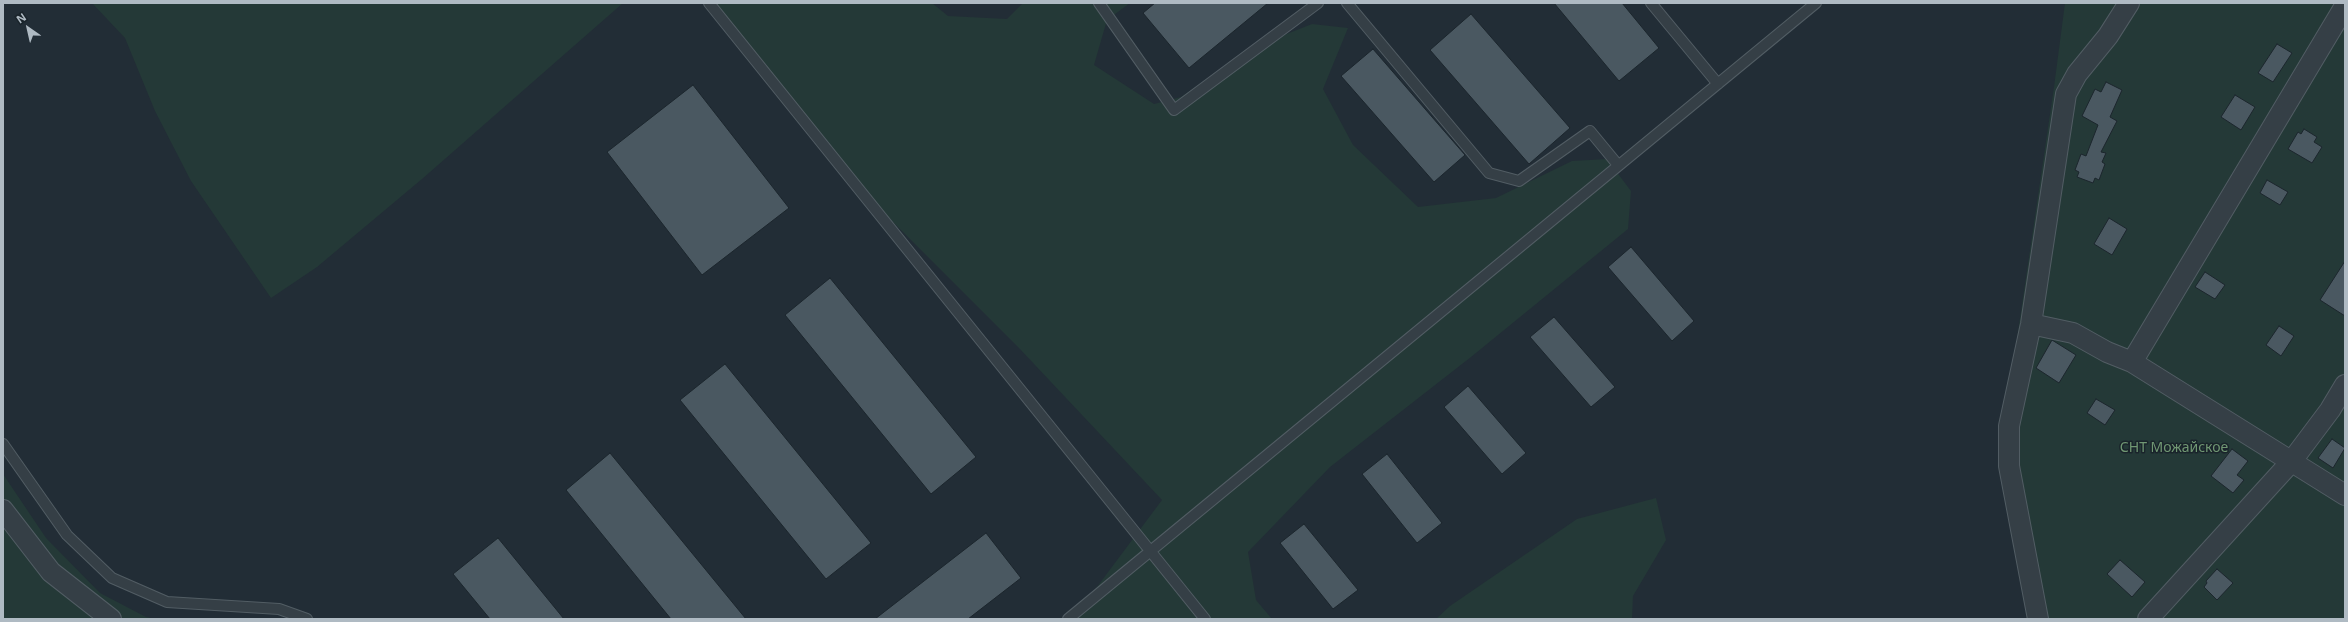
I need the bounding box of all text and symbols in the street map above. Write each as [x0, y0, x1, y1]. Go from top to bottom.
north arrow [8, 8, 48, 48]
text: N [13, 9, 29, 26]
park label: СНТ Можайское [2120, 440, 2228, 456]

